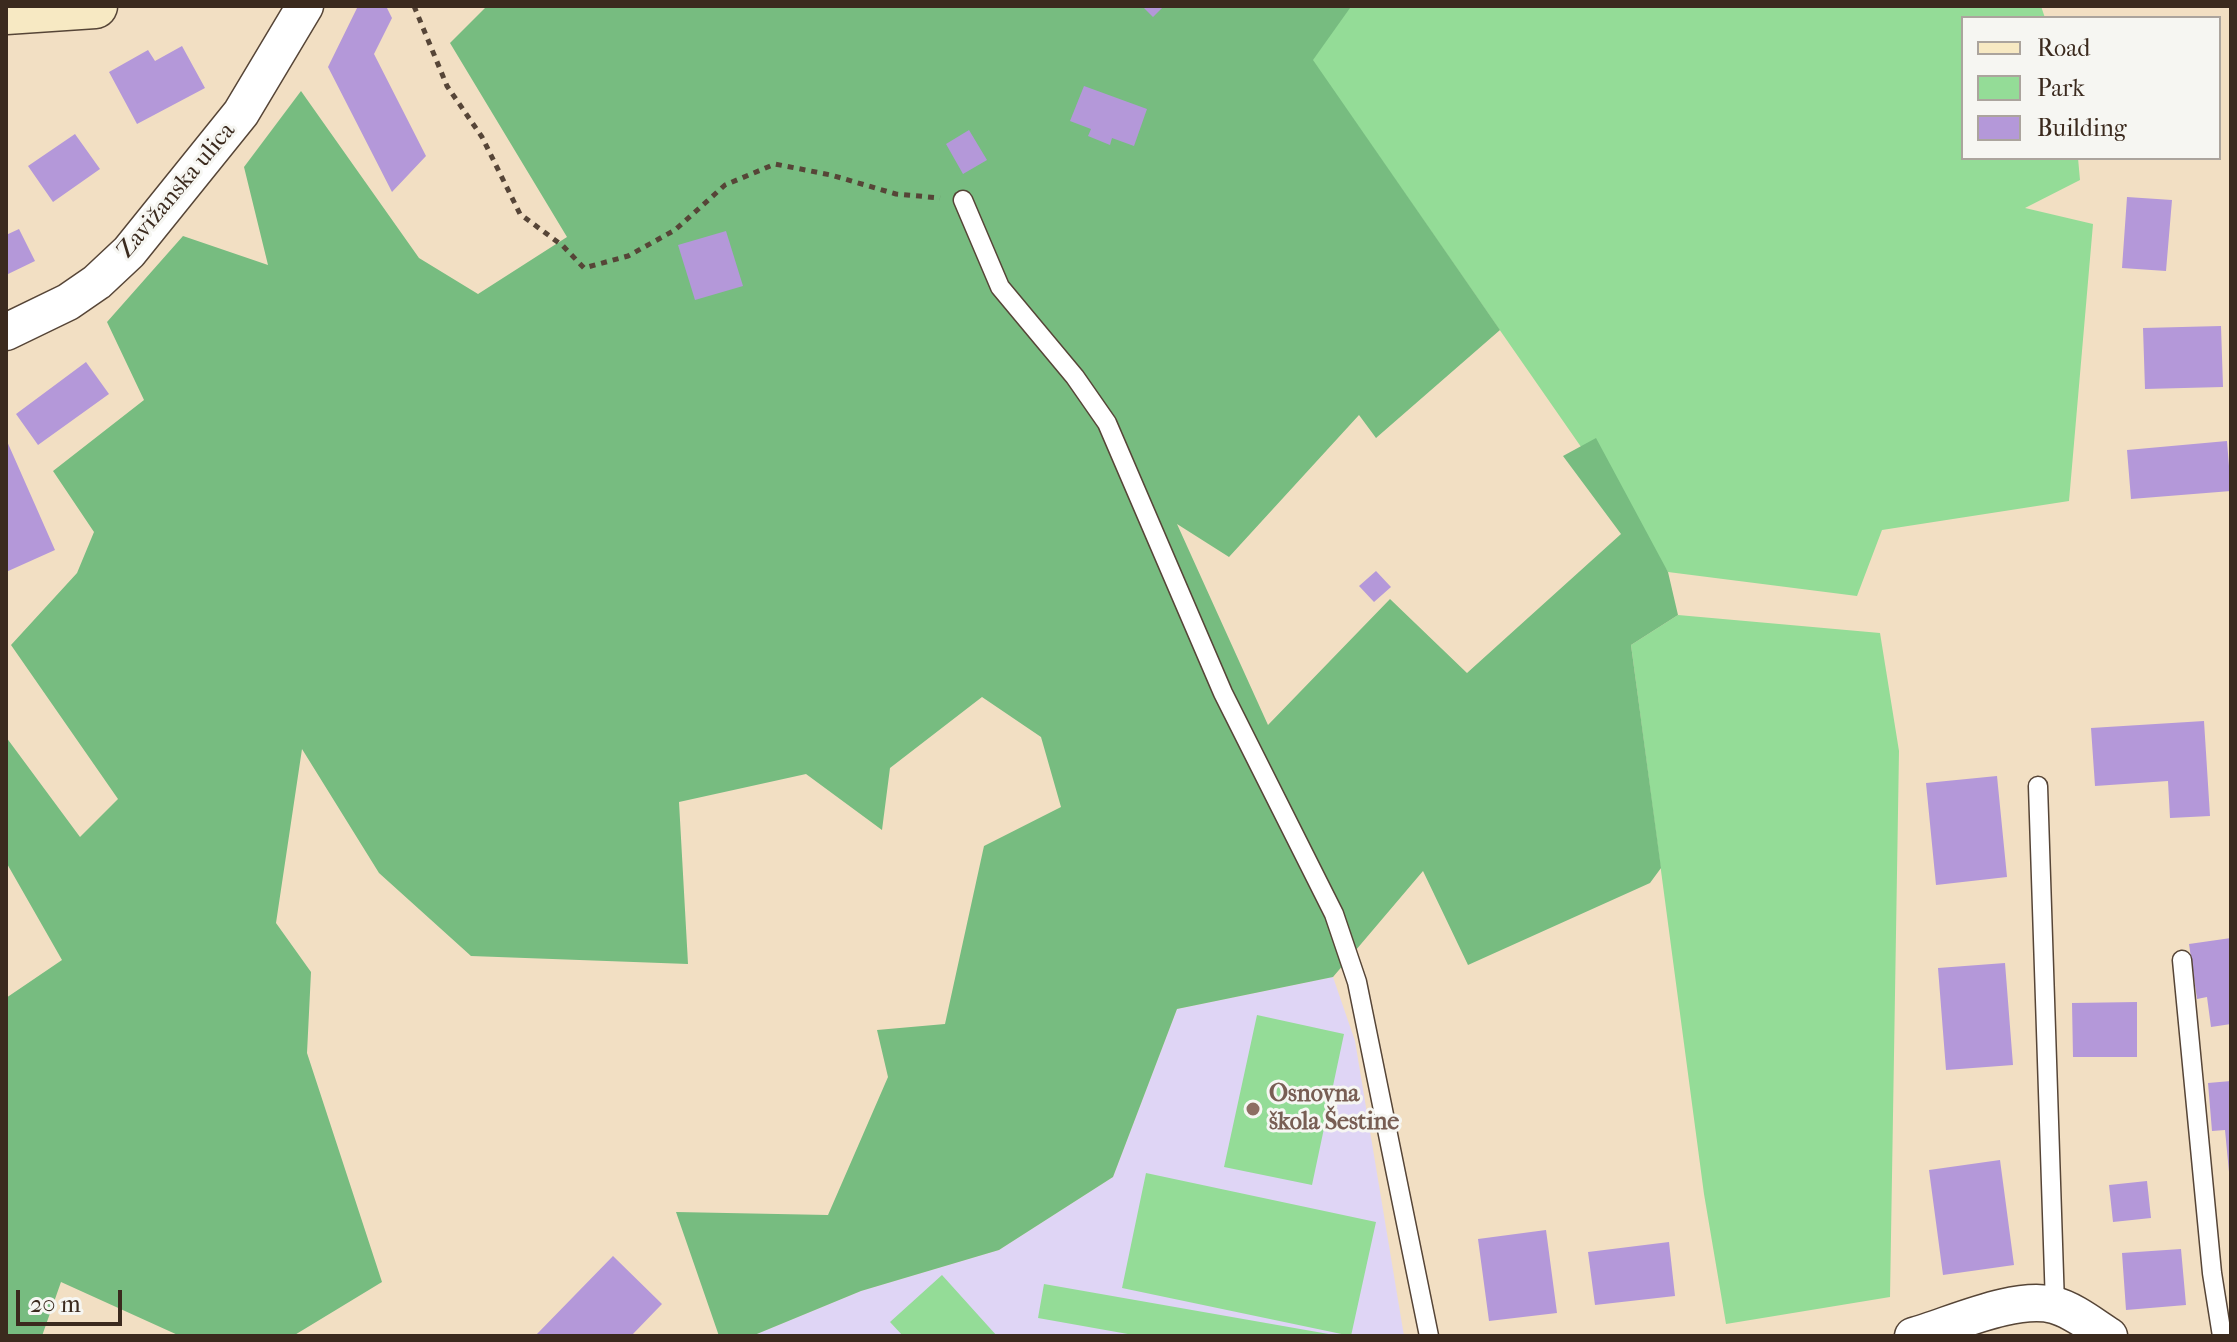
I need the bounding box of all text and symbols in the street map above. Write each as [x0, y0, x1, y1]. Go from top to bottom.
legend [1961, 16, 2221, 160]
text: Road [2037, 34, 2090, 62]
text: Park [2037, 74, 2085, 102]
text: Building [2037, 114, 2127, 142]
street label: Zavižanska ulica [112, 117, 242, 265]
place label: Osnovna škola Šestine [1269, 1081, 1399, 1137]
marker: Osnovna škola Šestine [1244, 1100, 1262, 1118]
scale bar [20, 1274, 126, 1324]
text: 20 m [30, 1290, 81, 1318]

